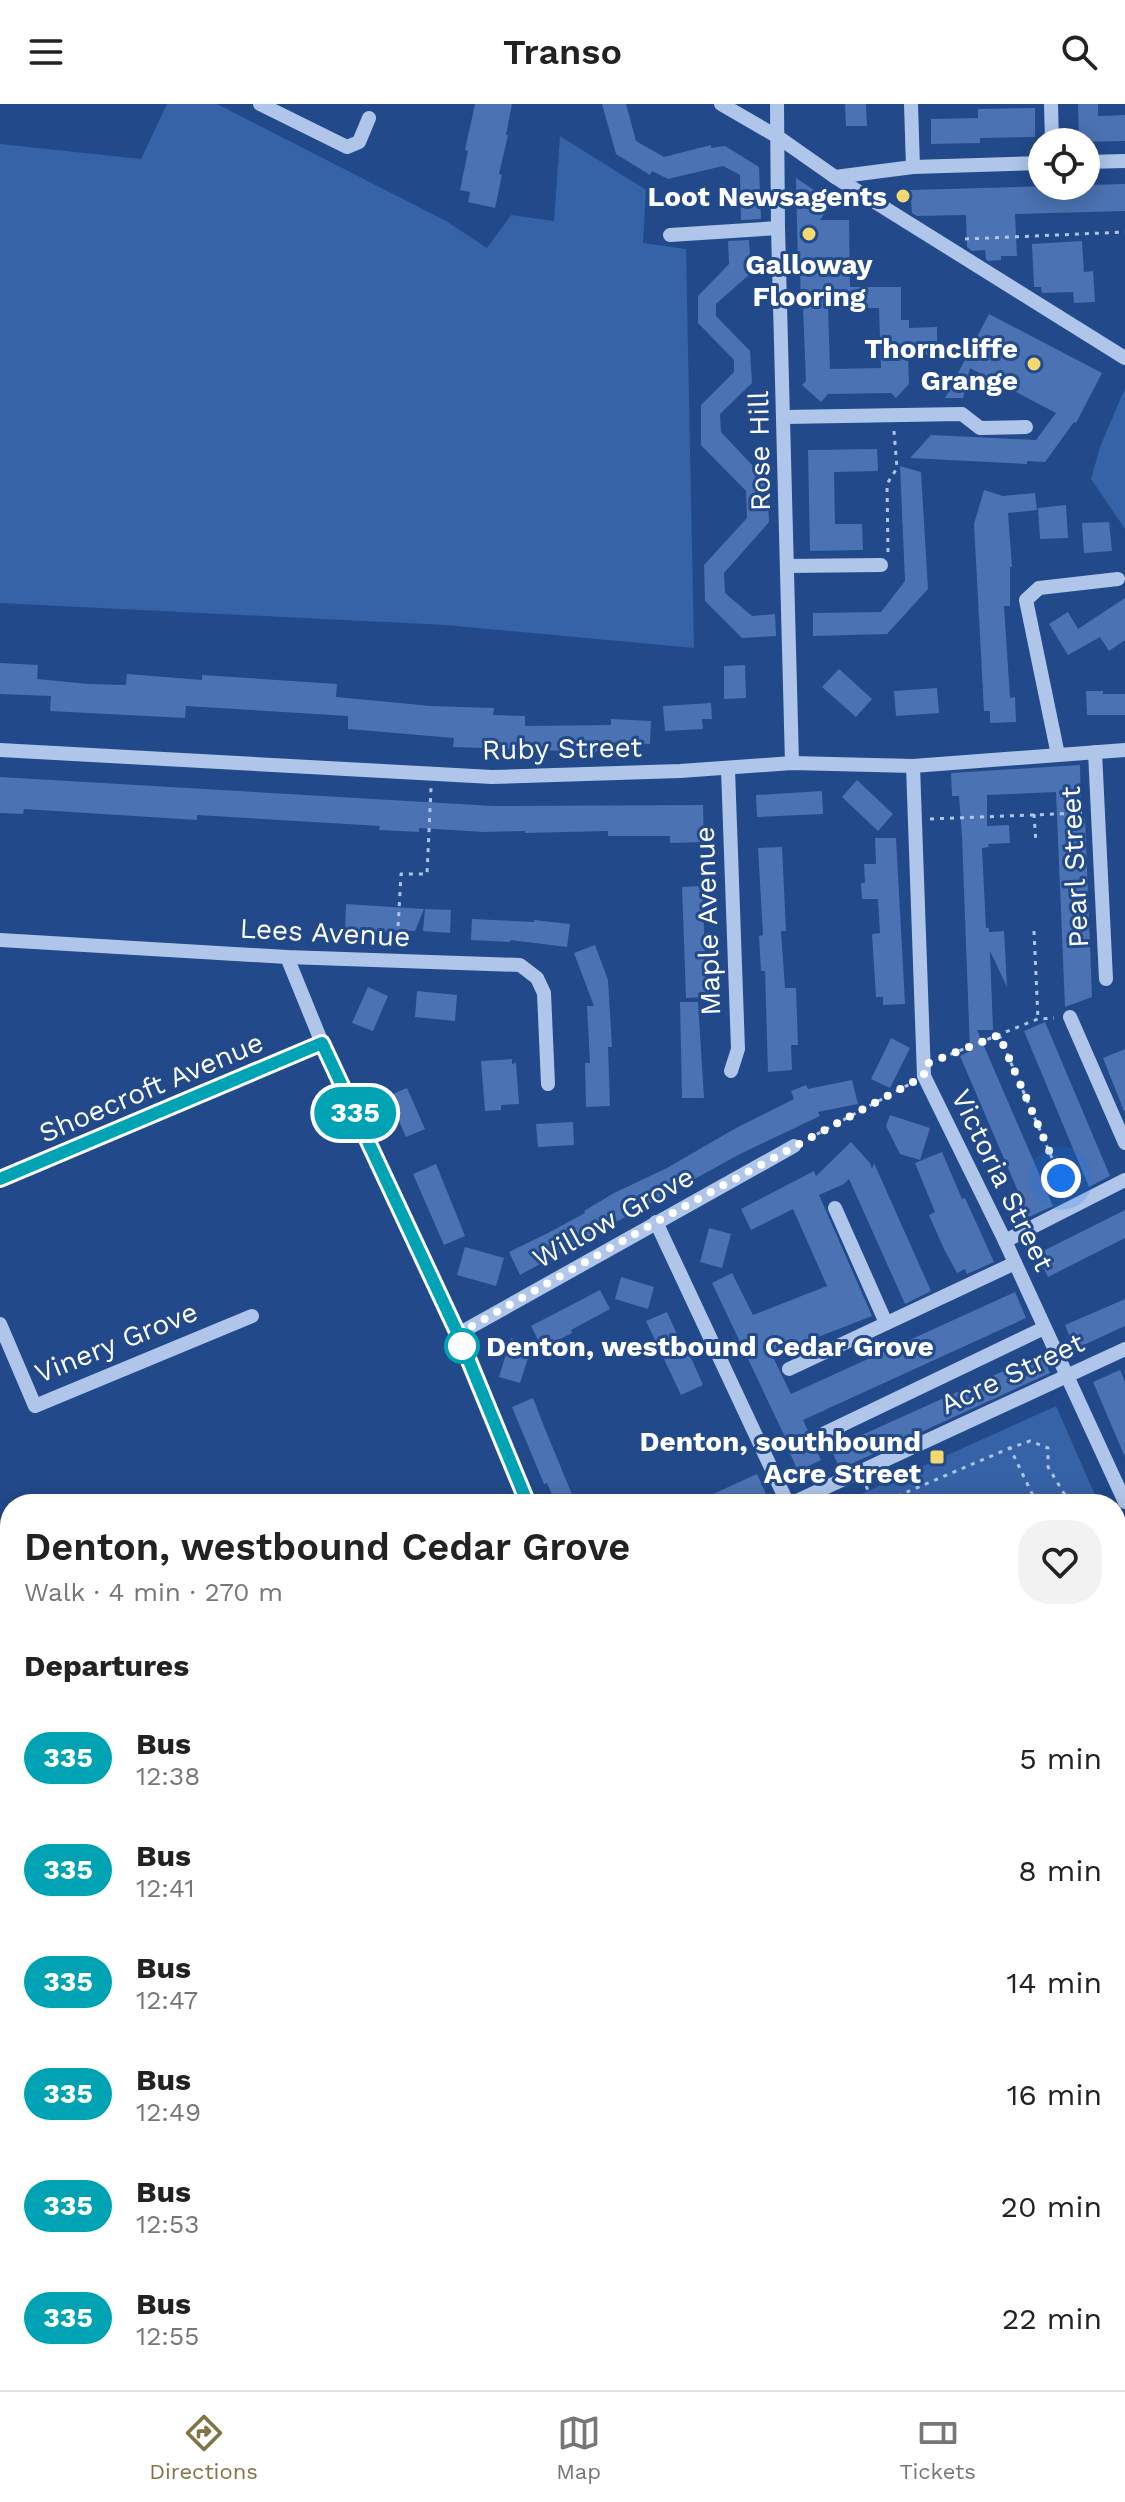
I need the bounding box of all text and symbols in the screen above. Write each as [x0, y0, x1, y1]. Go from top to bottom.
icon: menu [24, 30, 68, 74]
icon: search [1057, 30, 1101, 74]
text: Transo [503, 31, 622, 73]
map controls [1028, 128, 1100, 200]
button: locate [1028, 128, 1100, 200]
place label: Loot Newsagents [647, 180, 887, 213]
marker: Loot Newsagents [894, 187, 912, 205]
marker: Galloway Flooring [800, 225, 818, 243]
place label: Galloway Flooring [745, 248, 873, 313]
place label: Thorncliffe Grange [864, 332, 1018, 397]
marker: Thorncliffe Grange [1025, 355, 1043, 373]
street label: Rose Hill [742, 390, 777, 512]
street label: Ruby Street [482, 731, 643, 766]
street label: Pearl Street [1054, 785, 1095, 949]
street label: Maple Avenue [688, 826, 727, 1016]
street label: Lees Avenue [239, 912, 411, 953]
street label: Shoecroft Avenue [34, 1025, 268, 1150]
street label: Victoria Street [944, 1084, 1061, 1277]
line badge: 335 [309, 1087, 401, 1139]
text: 335 [330, 1096, 380, 1129]
your location [1041, 1158, 1081, 1198]
street label: Willow Grove [527, 1160, 699, 1275]
street label: Vinery Grove [30, 1295, 202, 1390]
street label: Acre Street [935, 1326, 1090, 1421]
marker: Denton, westbound Cedar Grove [445, 1329, 479, 1363]
place label: Denton, westbound Cedar Grove [486, 1330, 934, 1363]
place label: Denton, southbound Acre Street [639, 1425, 921, 1490]
marker: Denton, southbound Acre Street [928, 1448, 946, 1466]
button: heart [1018, 1520, 1102, 1604]
text: Denton, westbound Cedar Grove [24, 1525, 630, 1569]
text: Walk · 4 min · 270 m [24, 1577, 283, 1607]
text: Departures [24, 1648, 189, 1683]
text: Bus [136, 1726, 191, 1761]
text: 335 [43, 1741, 93, 1774]
text: 5 min [1019, 1741, 1102, 1776]
text: 12:38 [136, 1761, 200, 1791]
text: Bus [136, 1838, 191, 1873]
text: 335 [43, 1853, 93, 1886]
text: 8 min [1018, 1853, 1102, 1888]
text: 12:41 [136, 1873, 195, 1903]
text: Bus [136, 1950, 191, 1985]
text: 335 [43, 1965, 93, 1998]
text: 14 min [1007, 1965, 1102, 2000]
text: 12:47 [136, 1985, 198, 2015]
text: Bus [136, 2062, 191, 2097]
text: 335 [43, 2077, 93, 2110]
text: 16 min [1007, 2077, 1102, 2112]
text: 12:49 [136, 2097, 201, 2127]
text: Bus [136, 2174, 191, 2209]
text: 335 [43, 2189, 93, 2222]
text: 20 min [1000, 2189, 1102, 2224]
text: 12:53 [136, 2209, 199, 2239]
text: Bus [136, 2286, 191, 2321]
text: 335 [43, 2301, 93, 2334]
text: 22 min [1002, 2301, 1102, 2336]
text: 12:55 [136, 2321, 199, 2351]
tab: Directions [149, 2411, 258, 2484]
tab: Map [556, 2411, 601, 2484]
tab: Tickets [899, 2411, 976, 2484]

